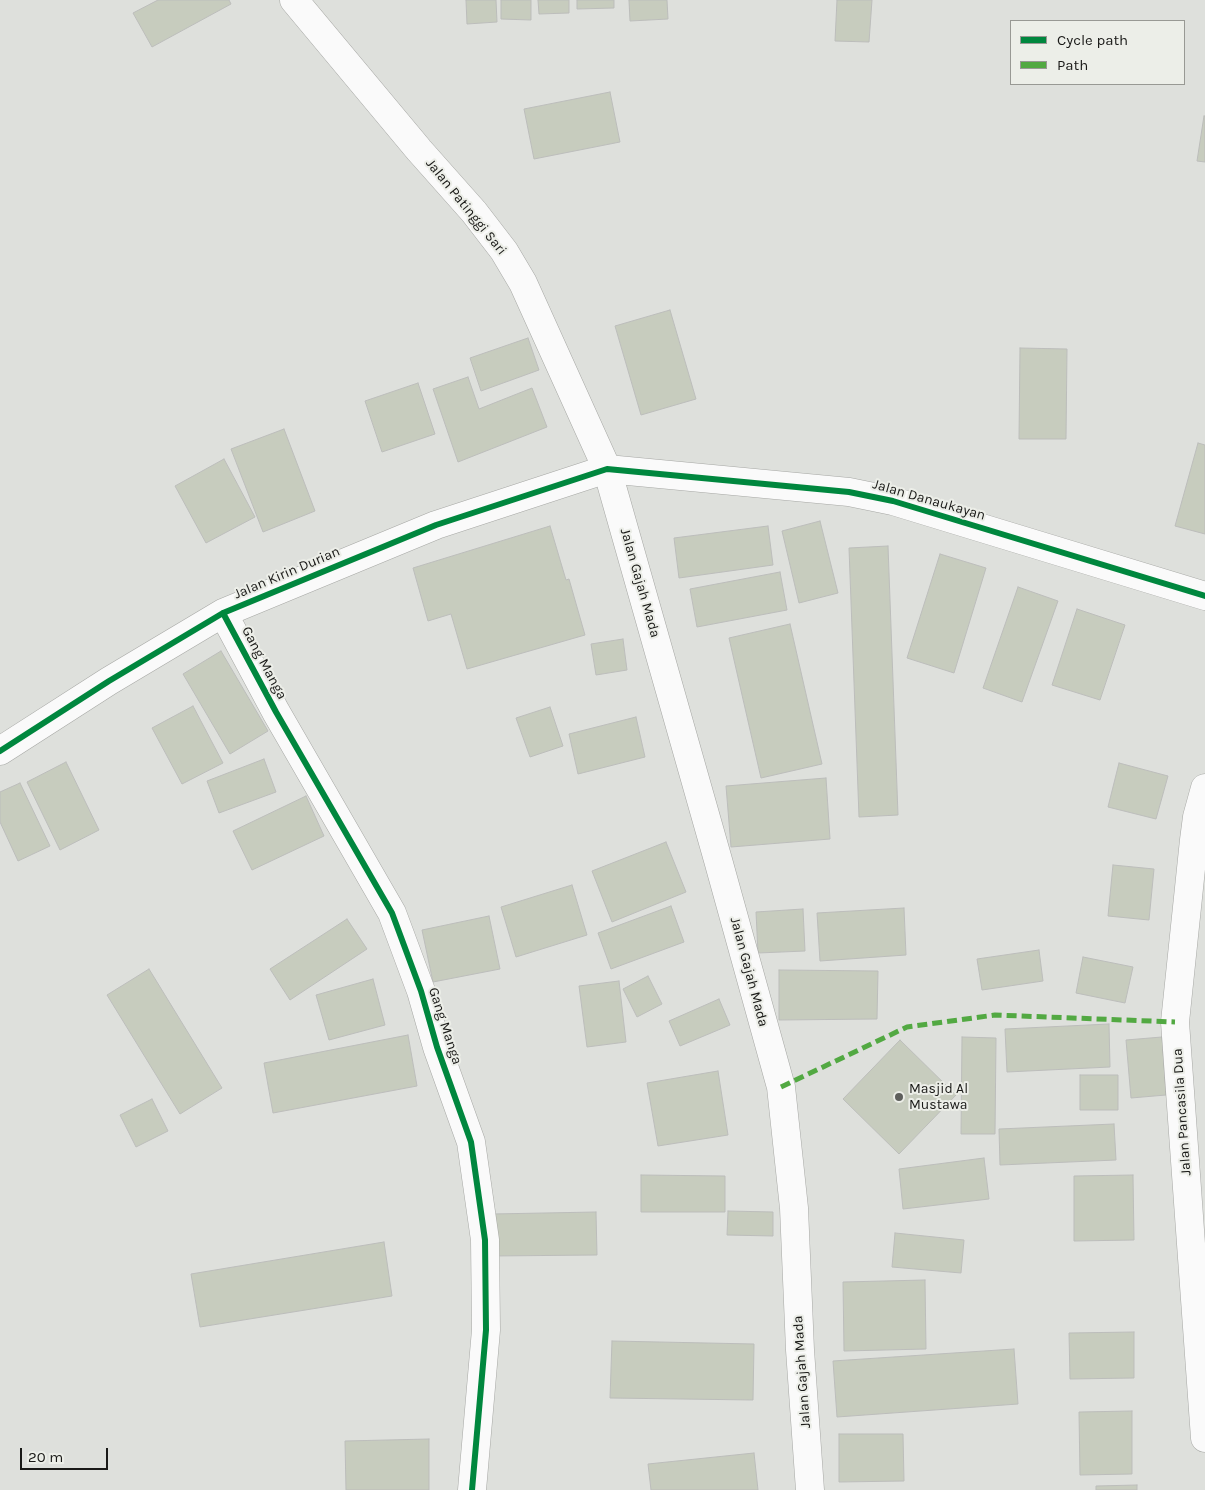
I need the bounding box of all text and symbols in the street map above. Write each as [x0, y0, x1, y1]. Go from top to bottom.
legend [1010, 20, 1185, 85]
text: Cycle path [1057, 31, 1128, 49]
text: Path [1057, 56, 1088, 74]
street label: Jalan Patinggi Sari [422, 156, 510, 258]
street label: Jalan Danaukayan [871, 476, 987, 524]
street label: Jalan Gajah Mada [616, 526, 664, 640]
street label: Jalan Kirin Durian [231, 543, 343, 603]
street label: Gang Manga [238, 624, 290, 702]
street label: Jalan Gajah Mada [726, 915, 772, 1029]
street label: Gang Manga [425, 985, 465, 1067]
street label: Jalan Pancasila Dua [1169, 1048, 1195, 1176]
place label: Masjid Al Mustawa [909, 1081, 968, 1114]
marker: Masjid Al Mustawa [893, 1091, 905, 1103]
street label: Jalan Gajah Mada [790, 1315, 814, 1429]
scale bar [22, 1438, 110, 1470]
text: 20 m [28, 1448, 63, 1466]

